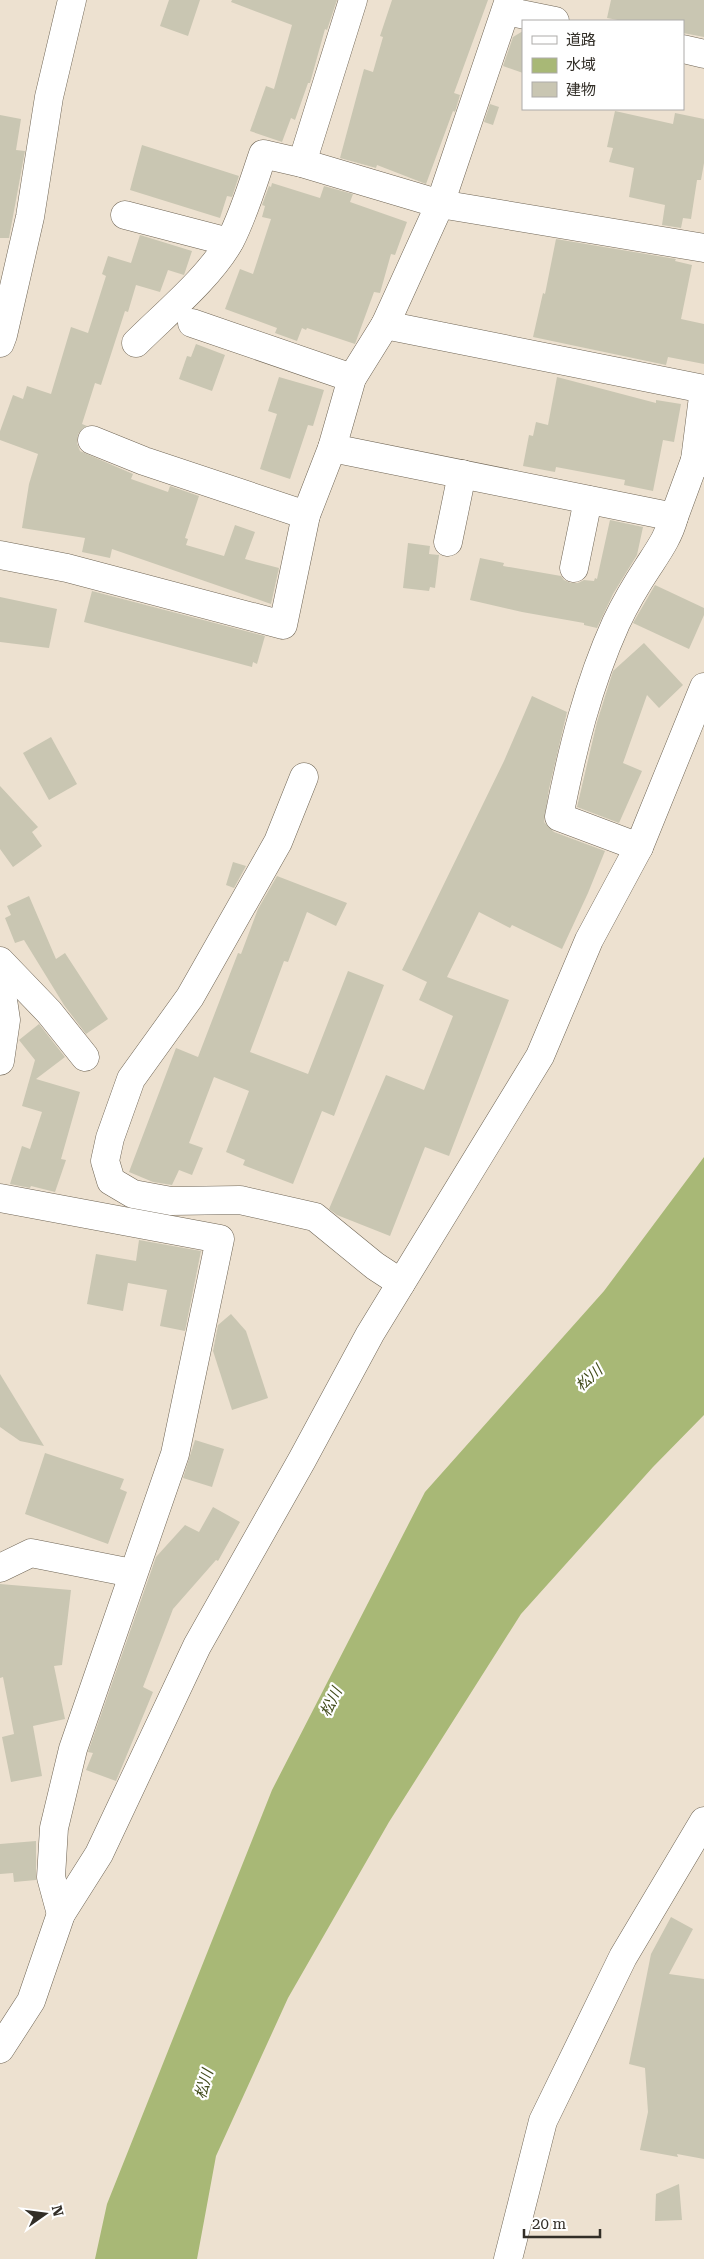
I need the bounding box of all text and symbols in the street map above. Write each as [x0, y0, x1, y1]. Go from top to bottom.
legend [522, 20, 684, 110]
text: 道路 [566, 31, 596, 49]
text: 水域 [566, 56, 596, 74]
text: 建物 [566, 81, 596, 99]
water label: 松川 [572, 1360, 608, 1395]
water label: 松川 [316, 1683, 347, 1719]
water label: 松川 [191, 2065, 217, 2101]
north arrow [20, 2189, 70, 2239]
text: N [49, 2204, 67, 2218]
scale bar [524, 2206, 600, 2238]
text: 20 m [532, 2215, 567, 2233]

